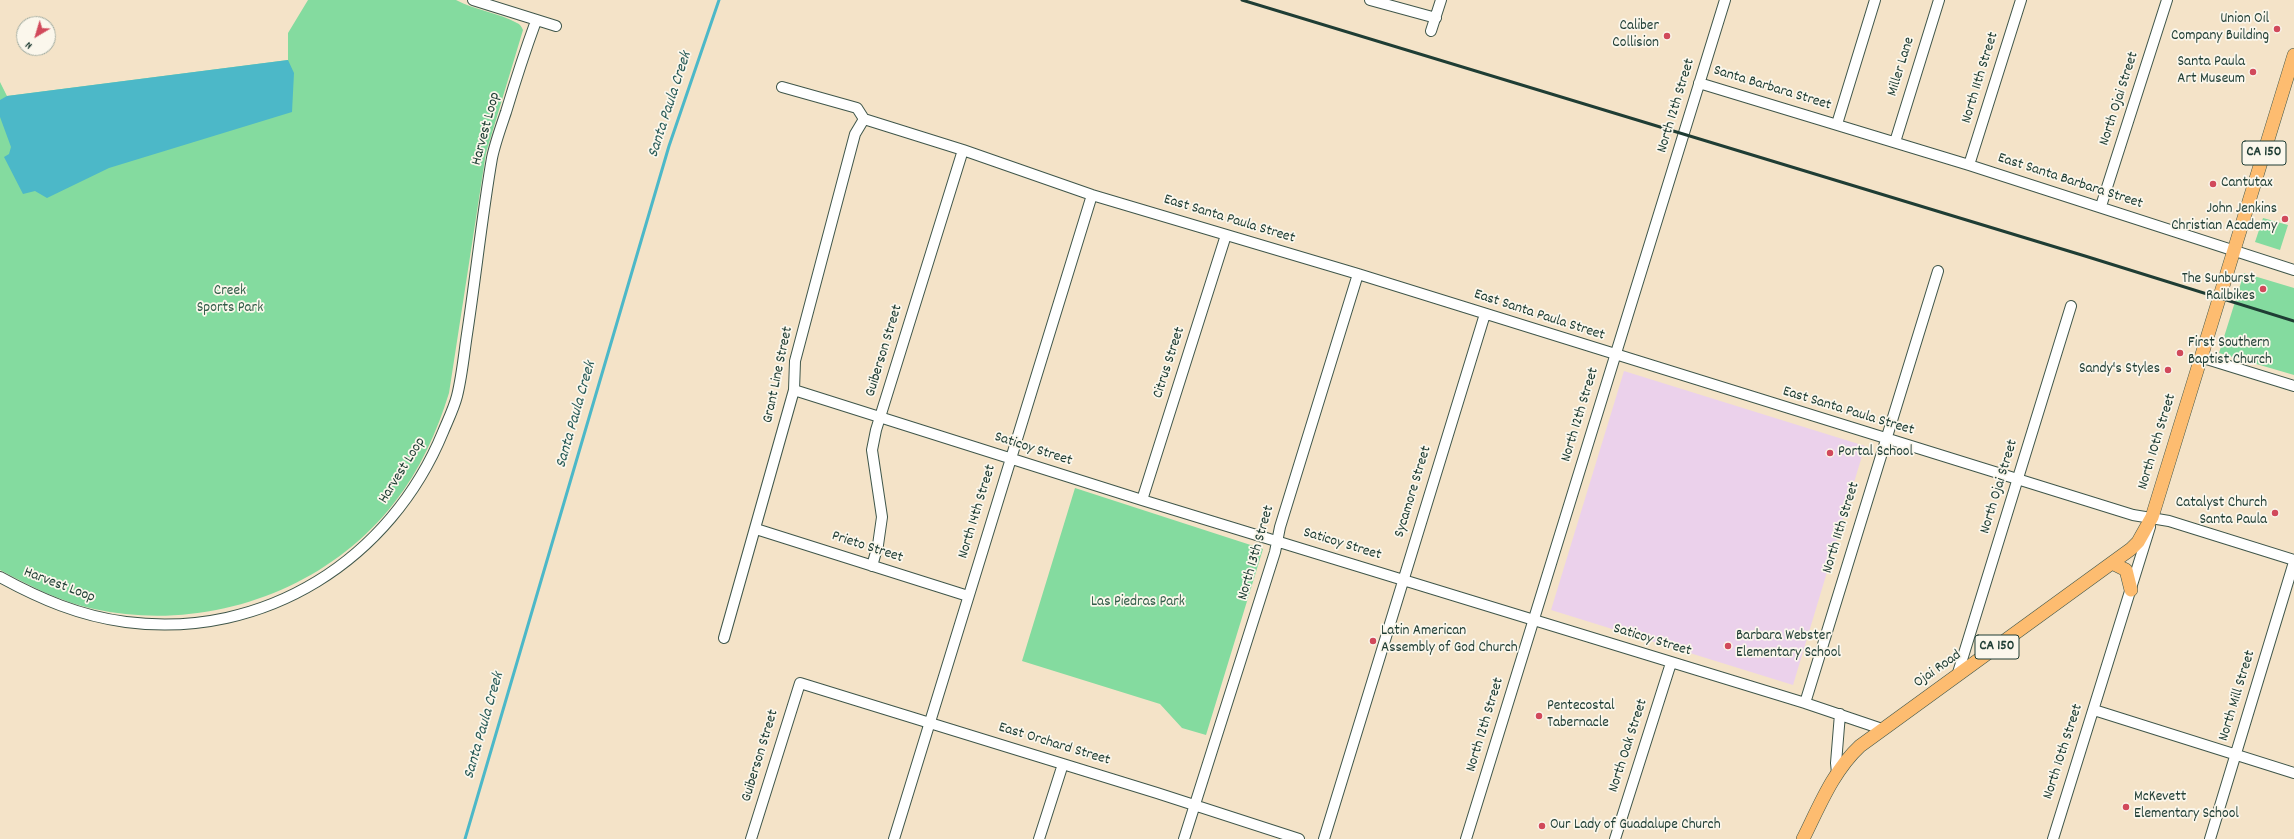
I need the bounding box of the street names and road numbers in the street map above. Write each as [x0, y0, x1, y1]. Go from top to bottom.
street label: North 11th Street [1959, 30, 2003, 126]
street label: Miller Lane [1884, 35, 1920, 99]
street label: North Ojai Street [2096, 50, 2144, 148]
street label: North 12th Street [1654, 57, 1700, 155]
street label: Santa Barbara Street [1711, 63, 1833, 115]
street label: Harvest Loop [469, 91, 505, 167]
road number: CA 150 [2242, 141, 2286, 165]
street label: East Santa Barbara Street [1995, 150, 2145, 214]
street label: East Santa Paula Street [1161, 191, 1297, 249]
street label: East Santa Paula Street [1471, 286, 1607, 346]
street label: Guiberson Street [862, 303, 908, 399]
street label: Grant Line Street [760, 325, 798, 425]
street label: Citrus Street [1150, 325, 1190, 401]
street label: North 12th Street [1558, 366, 1604, 464]
street label: East Santa Paula Street [1780, 383, 1916, 441]
street label: North 10th Street [2135, 392, 2181, 492]
street label: Saticoy Street [992, 429, 1074, 471]
street label: Harvest Loop [376, 435, 430, 507]
street label: North Ojai Street [1977, 438, 2023, 536]
street label: Sycamore Street [1392, 444, 1436, 540]
street label: North 14th Street [955, 463, 1001, 561]
street label: North 11th Street [1820, 480, 1864, 576]
street label: North 13th Street [1235, 504, 1279, 602]
street label: Saticoy Street [1301, 525, 1383, 565]
street label: Prieto Street [829, 528, 905, 568]
street label: Harvest Loop [21, 564, 97, 608]
street label: Saticoy Street [1611, 621, 1693, 661]
road number: CA 150 [1975, 635, 2019, 659]
street label: Ojai Road [1911, 647, 1965, 693]
street label: North Mill Street [2216, 648, 2260, 744]
street label: North 12th Street [1463, 676, 1509, 774]
street label: North Oak Street [1605, 697, 1653, 795]
street label: North 10th Street [2040, 702, 2088, 802]
street label: Guiberson Street [738, 708, 784, 804]
street label: East Orchard Street [996, 719, 1112, 771]

